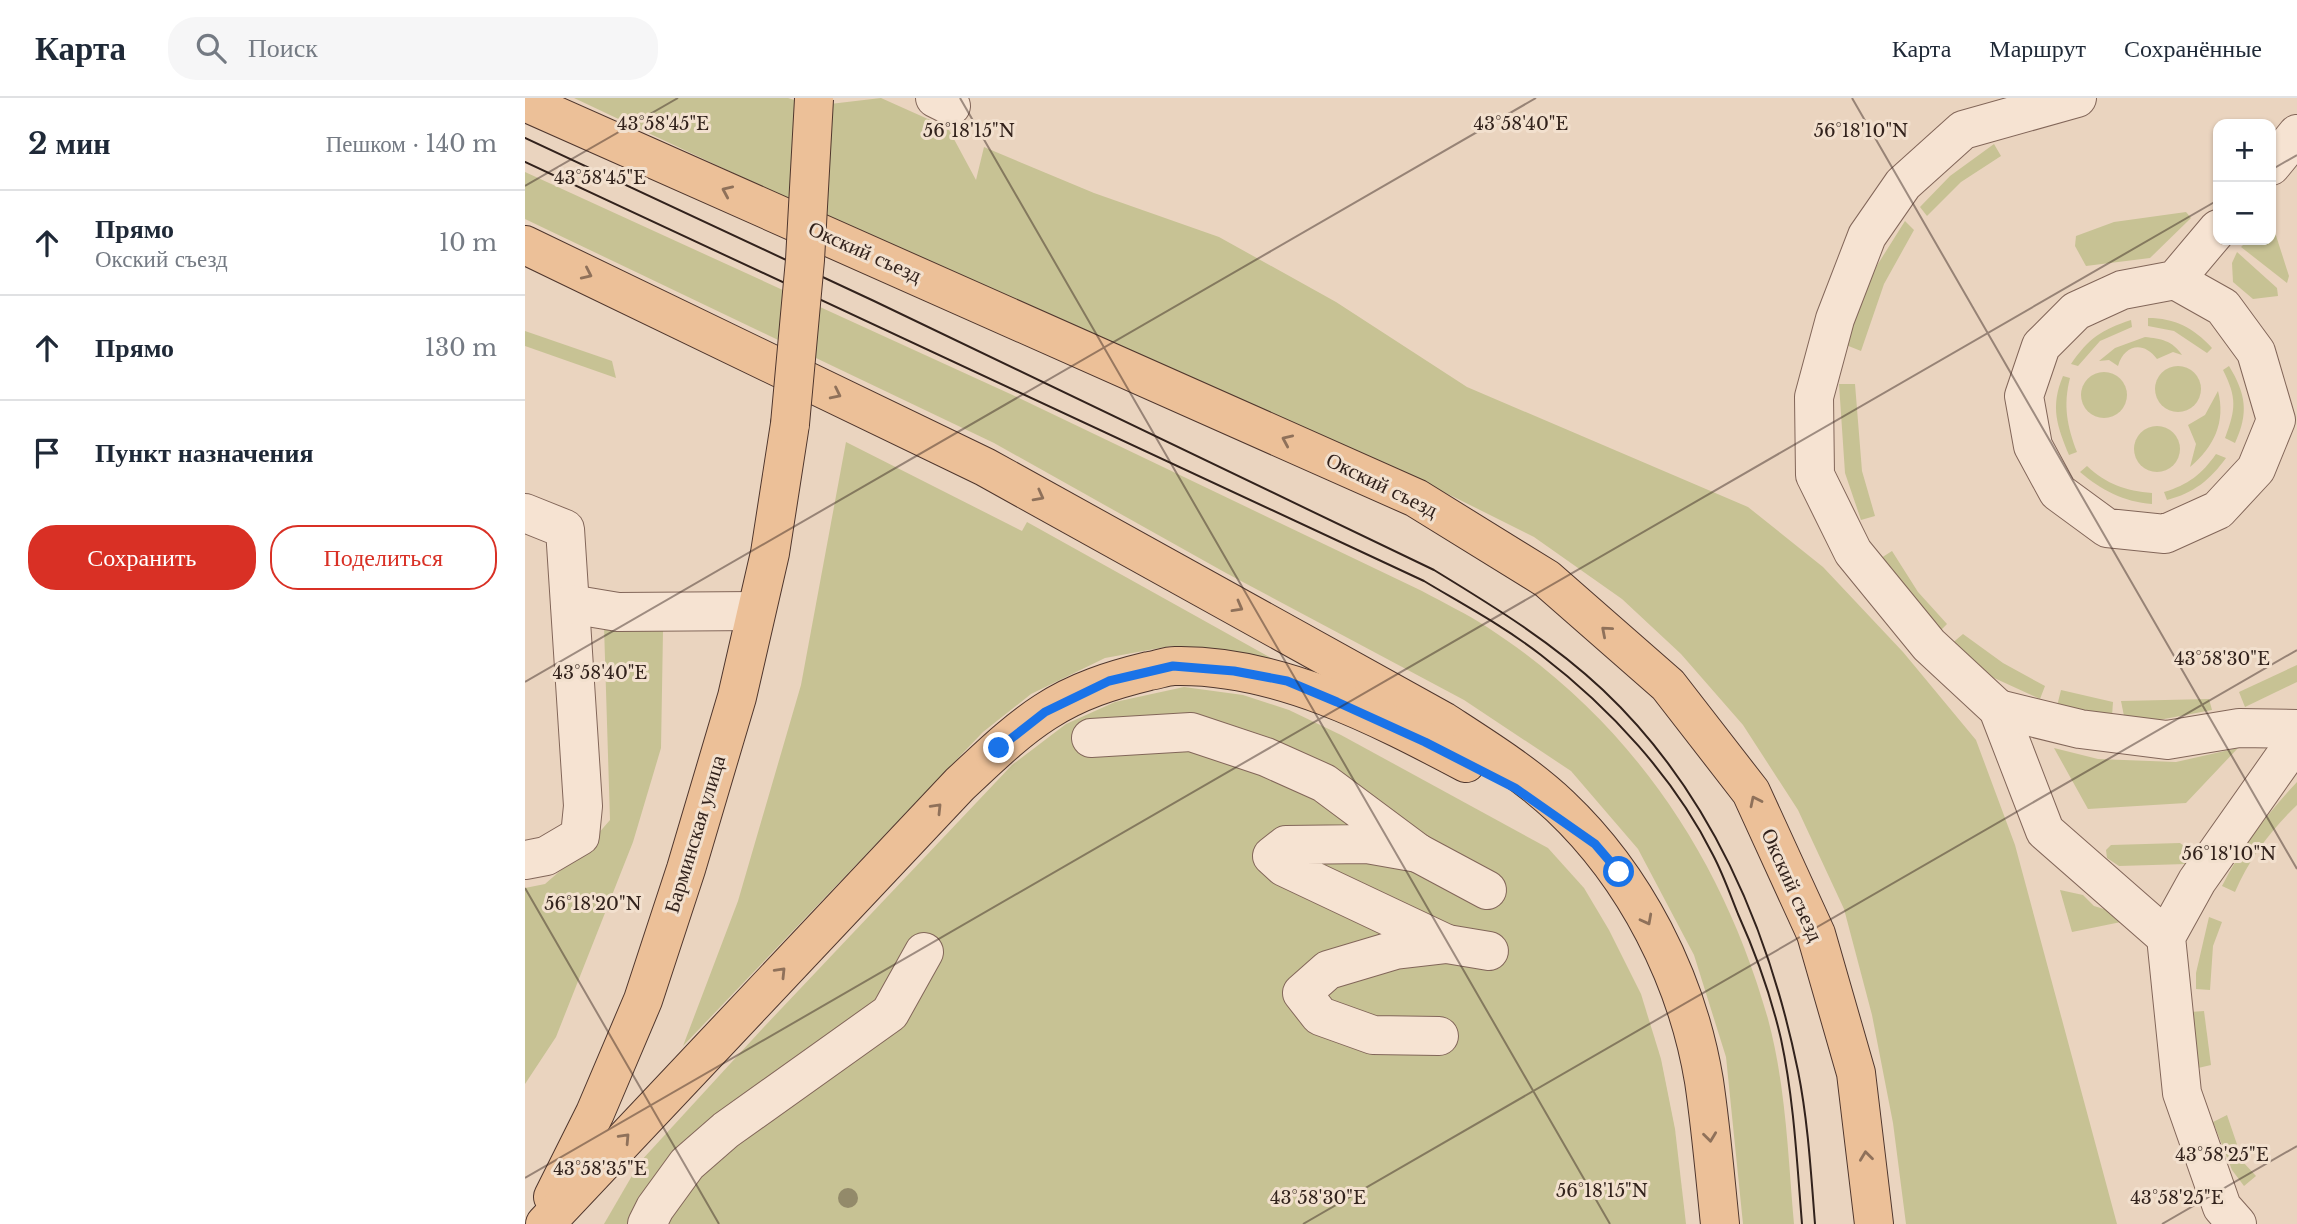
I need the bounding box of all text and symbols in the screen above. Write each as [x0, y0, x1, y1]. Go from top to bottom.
search box [168, 17, 658, 80]
text: Карта [35, 28, 126, 69]
icon: search [192, 29, 230, 67]
text: Поиск [248, 32, 318, 64]
text: Карта [1892, 34, 1951, 63]
text: Маршрут [1989, 34, 2086, 63]
text: Сохранённые [2124, 34, 2262, 63]
text: 43°58'45"E [617, 113, 709, 135]
text: 43°58'40"E [1474, 113, 1568, 135]
map controls [2213, 119, 2276, 245]
button: + [2213, 119, 2276, 182]
text: 56°18'15"N [923, 120, 1015, 142]
text: 56°18'10"N [1814, 120, 1908, 142]
text: 2 мин [28, 125, 111, 162]
text: Пешком · 140 m [326, 130, 497, 158]
text: 43°58'45"E [554, 167, 646, 189]
button: − [2213, 182, 2276, 245]
one-way arrow [722, 185, 734, 199]
text: Прямо [95, 213, 174, 245]
street label: Окский съезд [804, 215, 926, 289]
icon: ahead [28, 224, 66, 262]
text: 10 m [439, 229, 497, 257]
text: Окский съезд [95, 245, 228, 273]
one-way arrow [580, 266, 592, 280]
icon: ahead [28, 329, 66, 367]
text: Прямо [95, 332, 174, 364]
text: 130 m [425, 334, 497, 362]
one-way arrow [829, 385, 841, 399]
icon: arrive [28, 434, 66, 472]
one-way arrow [1282, 434, 1294, 448]
text: Пункт назначения [95, 437, 313, 469]
street label: Окский съезд [1322, 447, 1442, 523]
one-way arrow [1032, 488, 1044, 501]
button: Сохранить [28, 525, 256, 590]
button: Поделиться [270, 525, 497, 590]
one-way arrow [1230, 599, 1243, 612]
one-way arrow [1601, 627, 1614, 639]
text: 43°58'30"E [2174, 648, 2270, 670]
text: 43°58'40"E [553, 662, 647, 684]
route end [983, 732, 1014, 763]
street label: Барминская улица [659, 751, 732, 916]
one-way arrow [1749, 796, 1763, 808]
one-way arrow [929, 803, 942, 816]
street label: Окский съезд [1755, 824, 1829, 946]
text: 56°18'10"N [2182, 843, 2276, 865]
route start [1603, 856, 1634, 887]
text: 56°18'20"N [544, 893, 642, 915]
one-way arrow [1638, 913, 1652, 925]
one-way arrow [772, 968, 785, 981]
one-way arrow [1703, 1131, 1718, 1143]
one-way arrow [616, 1133, 629, 1146]
text: 43°58'25"E [2175, 1144, 2269, 1166]
one-way arrow [1859, 1150, 1874, 1162]
text: 43°58'35"E [553, 1158, 647, 1180]
text: 56°18'15"N [1556, 1180, 1648, 1202]
text: 43°58'30"E [1270, 1187, 1366, 1209]
text: 43°58'25"E [2130, 1187, 2224, 1209]

